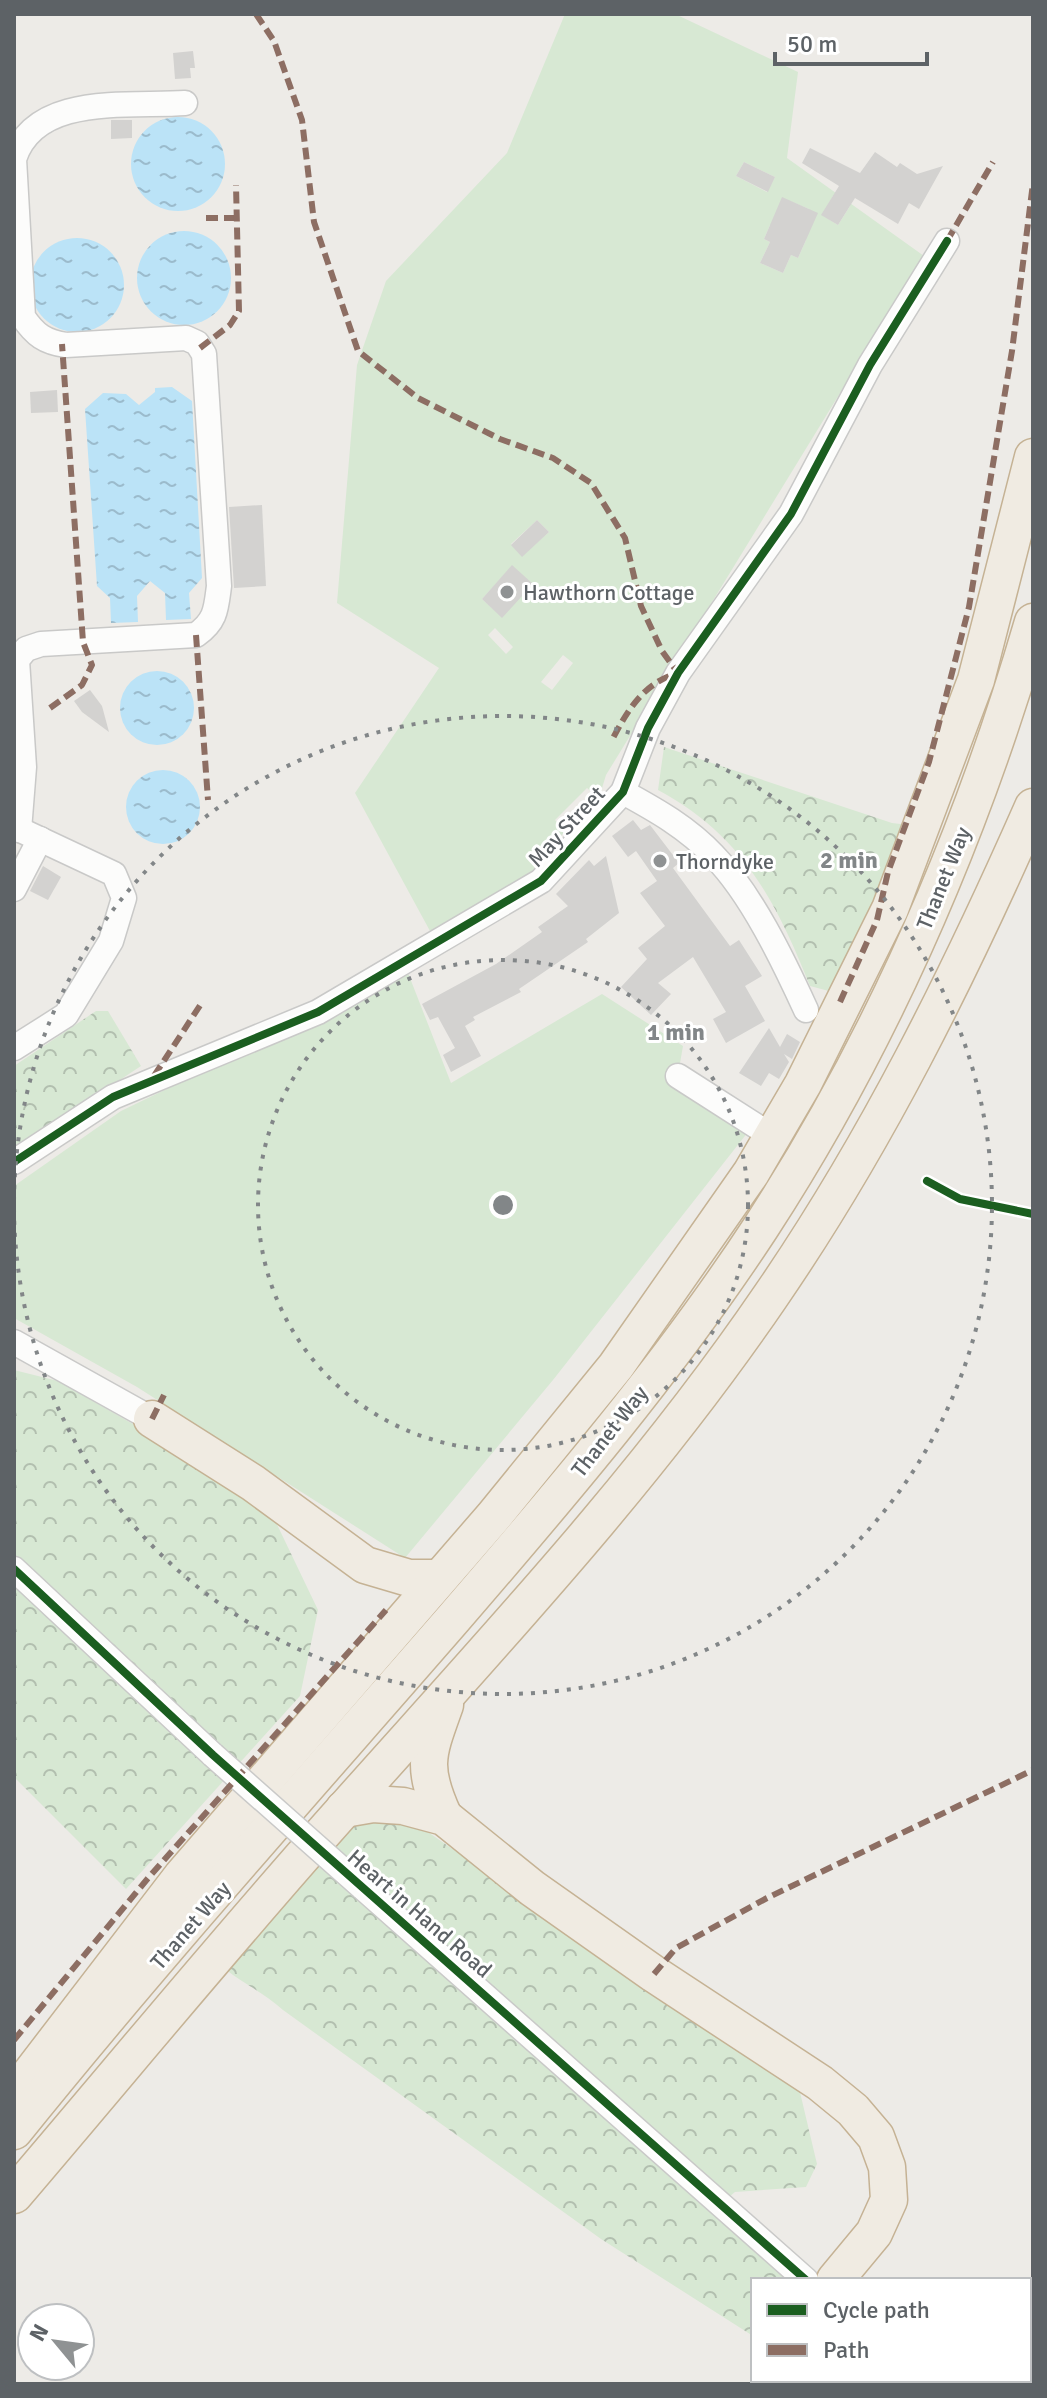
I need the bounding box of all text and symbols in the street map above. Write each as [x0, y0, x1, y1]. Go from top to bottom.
scale bar [775, 16, 927, 66]
text: 50 m [787, 29, 837, 59]
place label: Hawthorn Cottage [523, 579, 694, 606]
marker: Hawthorn Cottage [498, 583, 516, 601]
street label: May Street [522, 780, 611, 873]
street label: Thanet Way [911, 822, 977, 934]
text: 2 min [820, 845, 878, 875]
place label: Thorndyke [676, 848, 774, 875]
marker: Thorndyke [651, 852, 669, 870]
text: 1 min [647, 1017, 705, 1047]
centre of rings [489, 1191, 517, 1219]
street label: Thanet Way [565, 1380, 654, 1482]
street label: Heart in Hand Road [342, 1843, 497, 1983]
street label: Thanet Way [145, 1875, 237, 1975]
legend [751, 2278, 1031, 2382]
text: Cycle path [823, 2295, 930, 2325]
north arrow [16, 2302, 96, 2382]
text: N [23, 2319, 54, 2346]
text: Path [823, 2335, 869, 2365]

